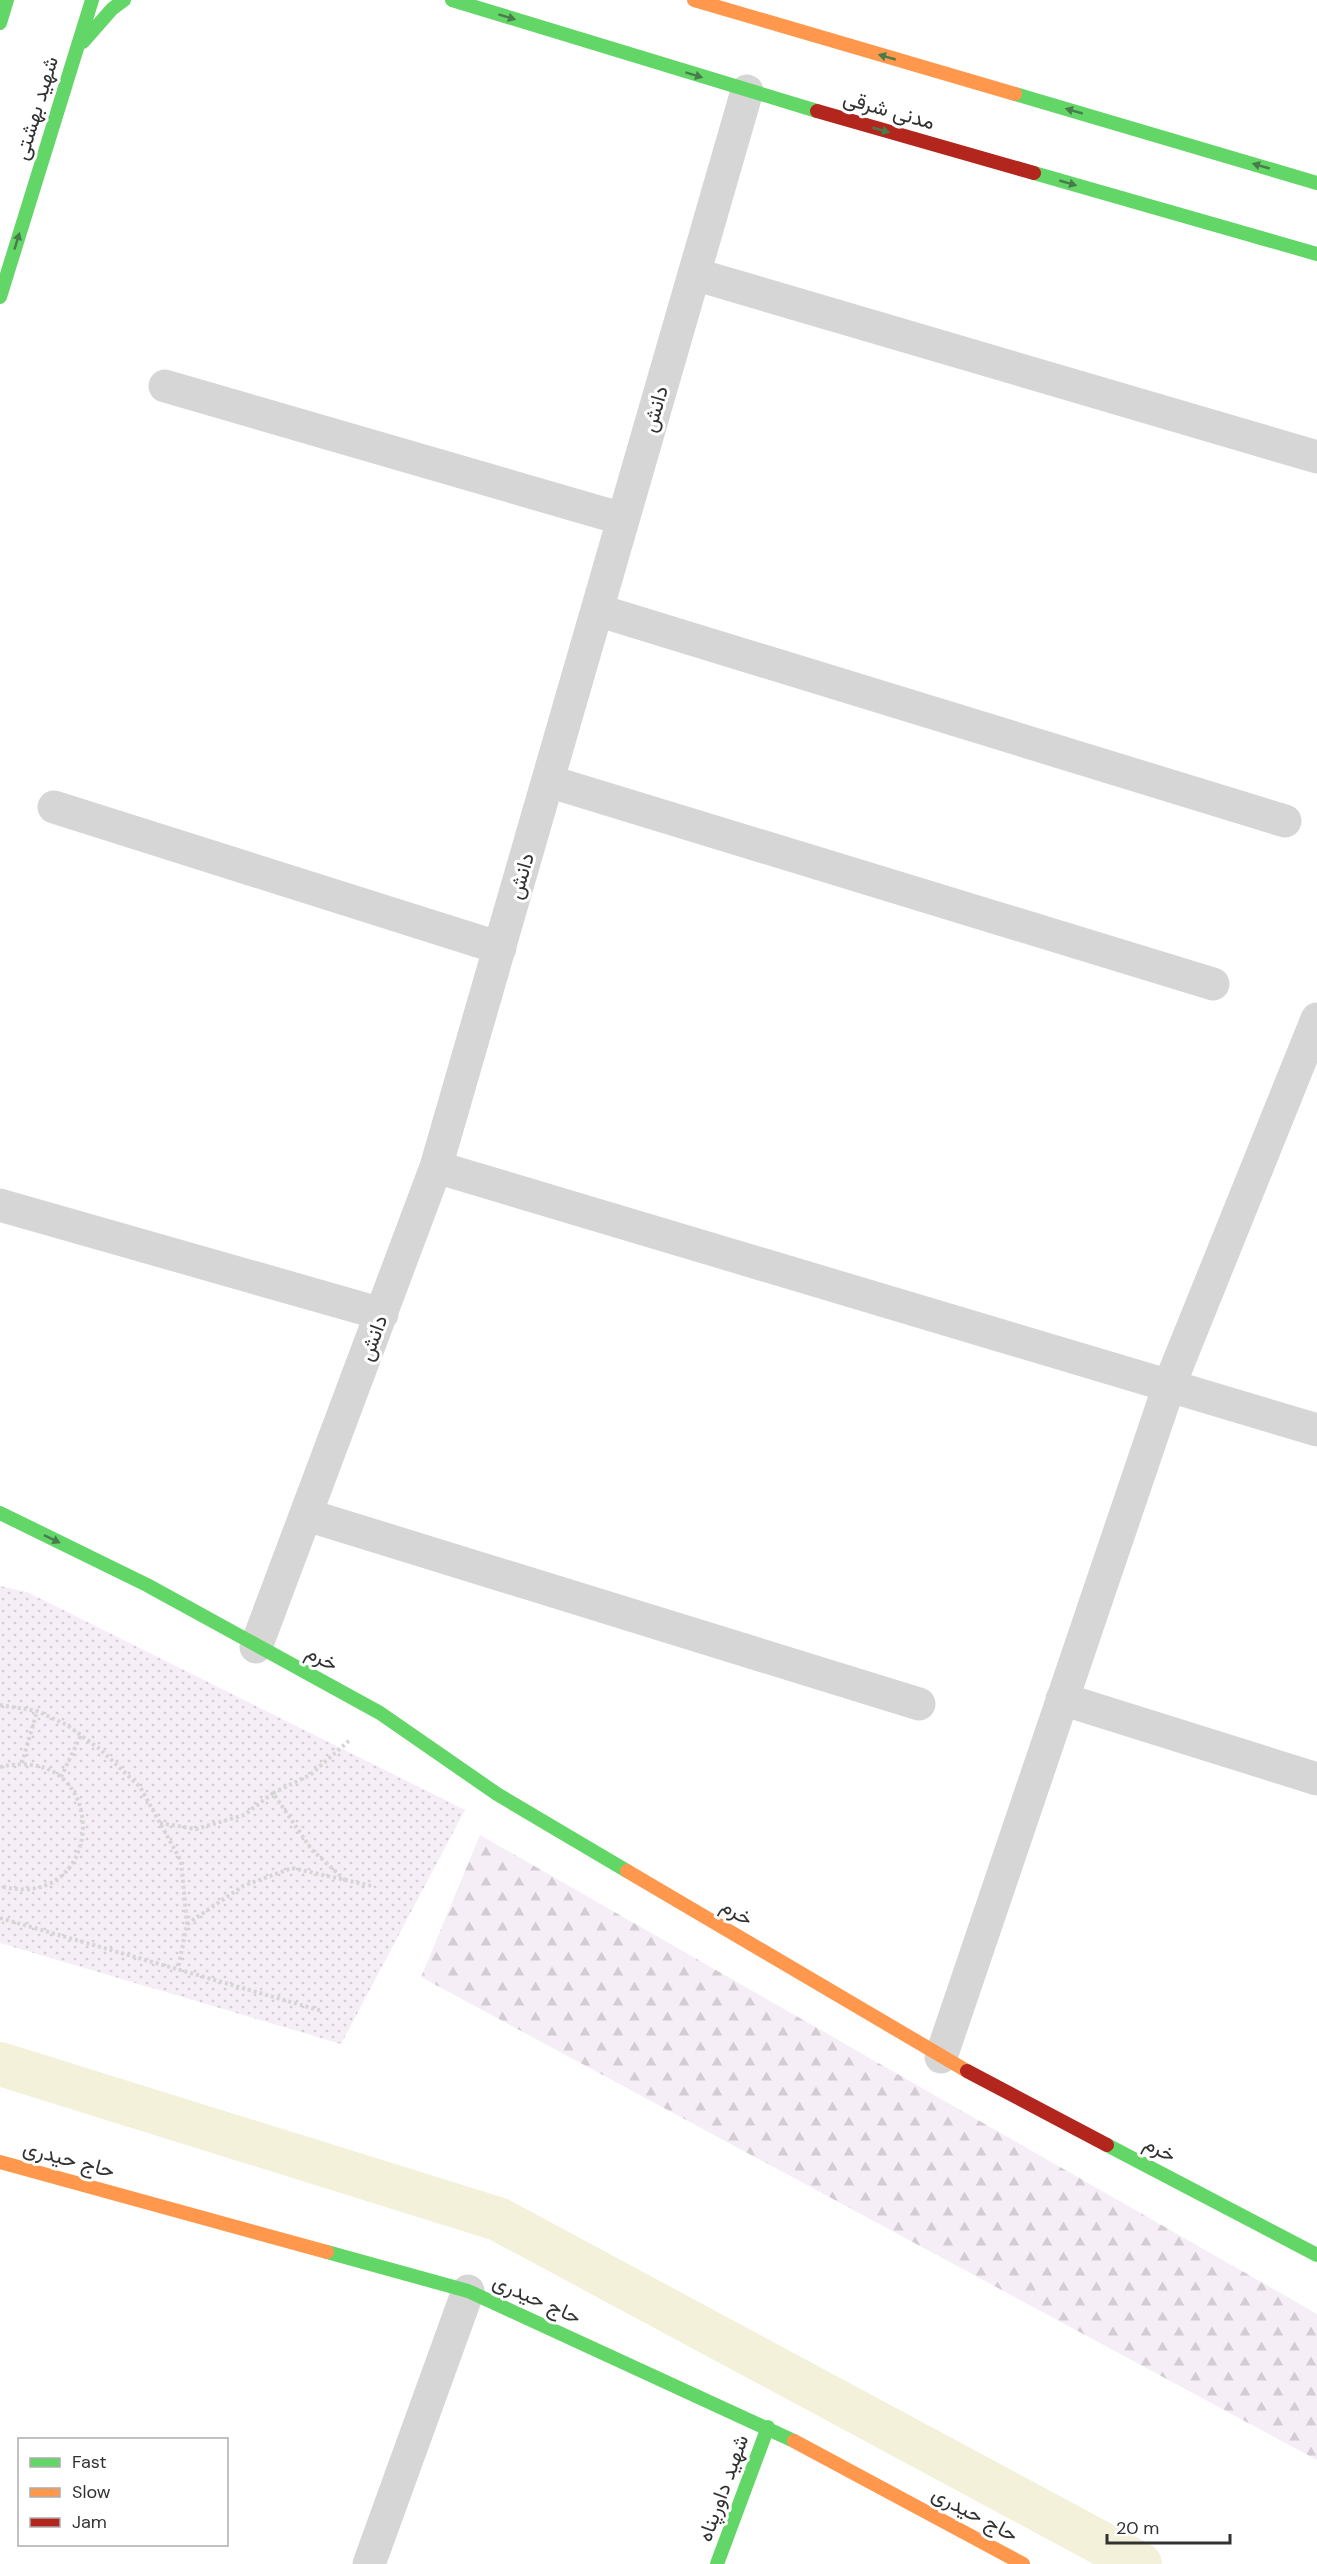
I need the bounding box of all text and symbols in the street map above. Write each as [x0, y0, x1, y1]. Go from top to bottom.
one-way arrow [498, 13, 516, 22]
one-way arrow [878, 51, 896, 61]
street label: شهید بهشتی [7, 53, 65, 163]
one-way arrow [685, 71, 703, 80]
street label: مدنی شرقی [840, 84, 938, 136]
one-way arrow [1065, 106, 1083, 115]
one-way arrow [872, 125, 890, 135]
one-way arrow [1252, 161, 1270, 170]
one-way arrow [1059, 179, 1077, 188]
one-way arrow [13, 232, 22, 250]
street label: دانش [635, 383, 675, 435]
street label: دانش [501, 850, 541, 902]
street label: دانش [352, 1311, 394, 1365]
one-way arrow [44, 1535, 61, 1544]
street label: خرم [301, 1638, 343, 1678]
street label: خرم [716, 1891, 758, 1933]
street label: خرم [1139, 2129, 1181, 2169]
street label: حاج حیدری [20, 2133, 118, 2185]
street label: حاج حیدری [488, 2267, 586, 2331]
street label: شهید داورپناه [691, 2431, 755, 2545]
legend [18, 2438, 228, 2546]
text: Fast [72, 2450, 107, 2474]
text: Slow [72, 2480, 111, 2504]
street label: حاج حیدری [927, 2480, 1023, 2548]
scale bar [1107, 2507, 1230, 2545]
text: Jam [72, 2510, 107, 2534]
text: 20 m [1116, 2516, 1159, 2540]

